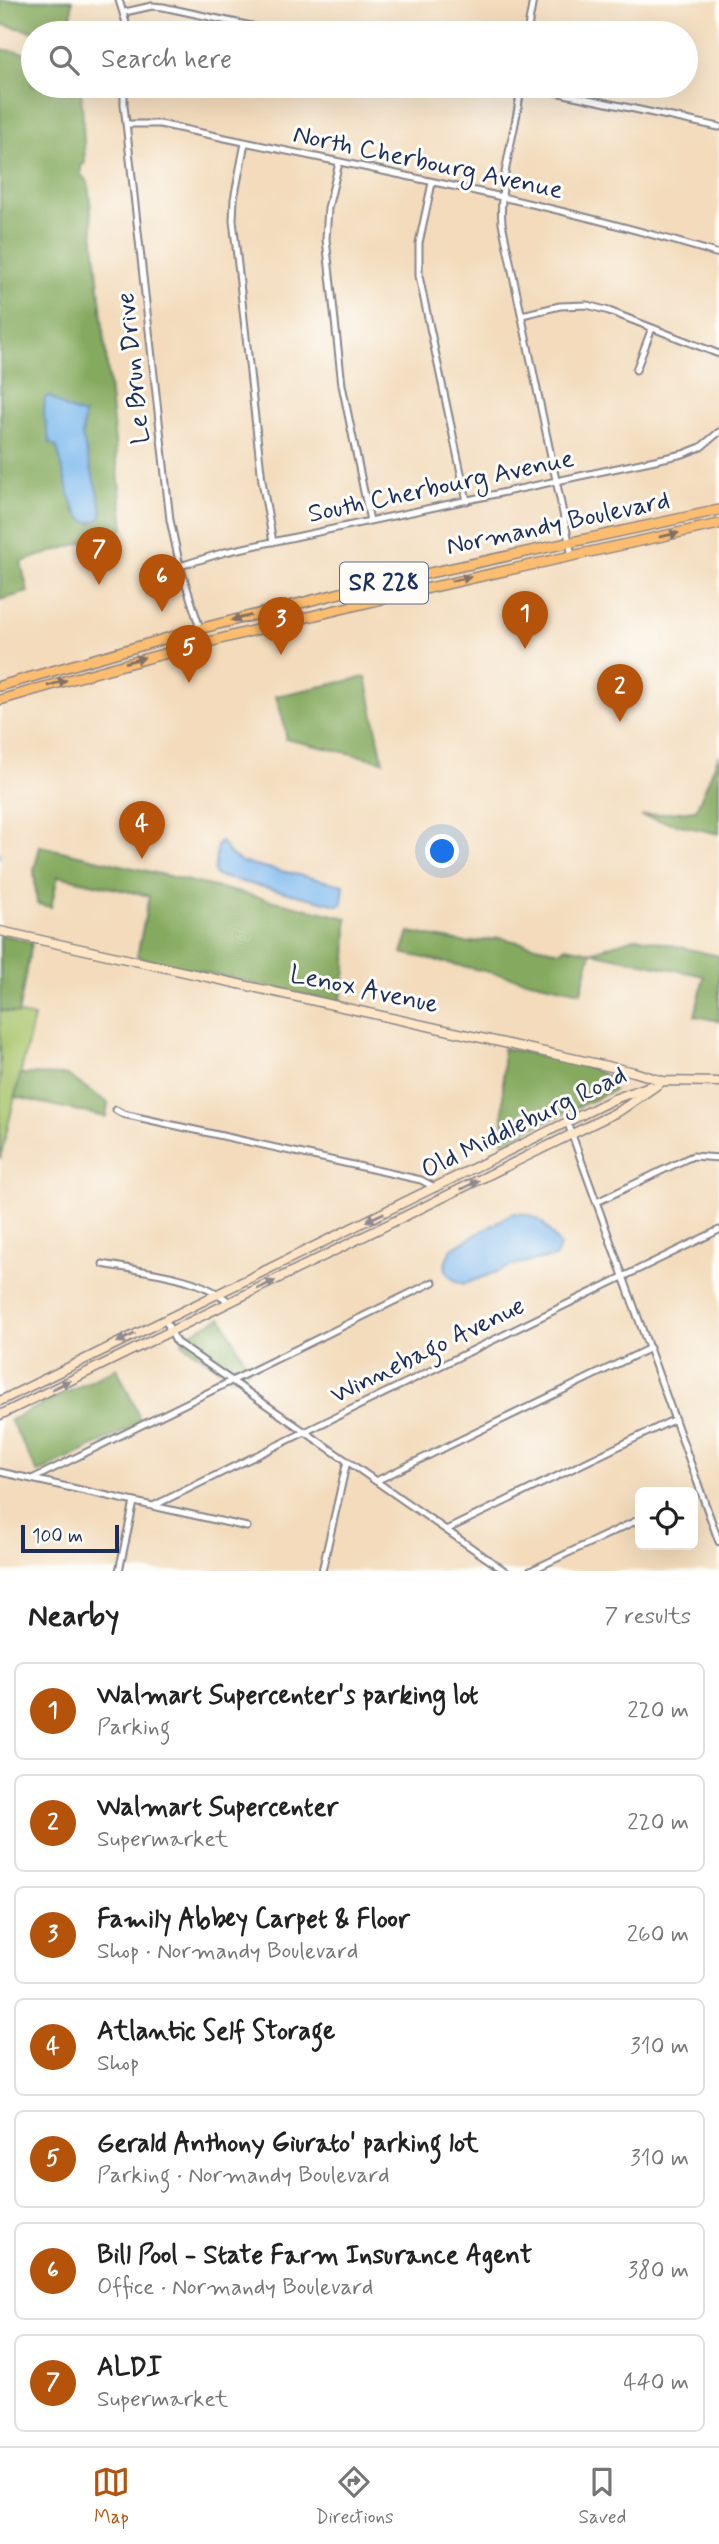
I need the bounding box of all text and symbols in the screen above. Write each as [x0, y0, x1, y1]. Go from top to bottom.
search box [21, 21, 698, 98]
icon: search [45, 41, 83, 79]
text: Search here [101, 43, 232, 77]
street label: North Cherbourg Avenue [290, 118, 566, 210]
street label: Le Brun Drive [109, 291, 159, 445]
street label: South Cherbourg Avenue [305, 442, 578, 534]
street label: Normandy Boulevard [443, 484, 673, 564]
pin: 7 [76, 527, 122, 585]
one-way arrow [659, 529, 681, 540]
pin: 6 [139, 554, 185, 612]
road number: SR 228 [340, 562, 428, 604]
one-way arrow [450, 574, 472, 585]
pin: 1 [502, 591, 548, 649]
pin: 3 [258, 597, 304, 655]
one-way arrow [229, 613, 251, 624]
pin: 5 [166, 625, 212, 683]
one-way arrow [124, 654, 146, 665]
pin: 2 [597, 664, 643, 722]
one-way arrow [47, 677, 68, 687]
pin: 4 [119, 801, 165, 859]
your location [425, 834, 459, 868]
street label: Lenox Avenue [287, 958, 441, 1022]
street label: Old Middleburg Road [416, 1059, 633, 1189]
one-way arrow [460, 1179, 480, 1190]
one-way arrow [365, 1212, 385, 1223]
one-way arrow [255, 1279, 276, 1290]
street label: Winnebago Avenue [325, 1289, 532, 1415]
one-way arrow [116, 1332, 136, 1344]
one-way arrow [51, 1379, 71, 1390]
map controls [635, 1487, 698, 1550]
button: locate [635, 1487, 698, 1550]
scale bar [21, 1522, 119, 1554]
text: 100 m [32, 1524, 83, 1549]
text: Nearby [28, 1597, 119, 1636]
text: 7 results [604, 1602, 691, 1632]
text: Walmart Supercenter's parking lot [97, 1679, 478, 1713]
text: 1 [48, 1696, 58, 1726]
text: 220 m [627, 1696, 689, 1726]
text: Parking [97, 1713, 170, 1743]
text: Walmart Supercenter [97, 1791, 338, 1825]
text: 2 [47, 1808, 59, 1838]
text: 220 m [627, 1808, 689, 1838]
text: Supermarket [97, 1825, 228, 1855]
text: Family Abbey Carpet & Floor [97, 1903, 410, 1937]
text: 3 [48, 1920, 58, 1950]
text: 260 m [627, 1920, 689, 1950]
text: Shop · Normandy Boulevard [97, 1937, 358, 1967]
text: Atlantic Self Storage [97, 2015, 335, 2049]
text: 4 [46, 2032, 60, 2062]
text: 310 m [630, 2032, 689, 2062]
text: Shop [97, 2049, 139, 2079]
text: Gerald Anthony Giurato' parking lot [97, 2127, 478, 2161]
text: 5 [46, 2144, 60, 2174]
text: 310 m [630, 2144, 689, 2174]
text: Parking · Normandy Boulevard [97, 2161, 389, 2191]
text: Bill Pool - State Farm Insurance Agent [97, 2239, 532, 2273]
text: 6 [47, 2256, 59, 2286]
text: 380 m [628, 2256, 689, 2286]
text: Office · Normandy Boulevard [97, 2273, 373, 2303]
text: ALDI [97, 2351, 162, 2385]
text: 7 [46, 2368, 60, 2398]
text: 440 m [623, 2368, 689, 2398]
text: Supermarket [97, 2385, 228, 2415]
tab: Map [92, 2463, 130, 2530]
tab: Directions [315, 2463, 394, 2530]
tab: Saved [578, 2463, 626, 2530]

